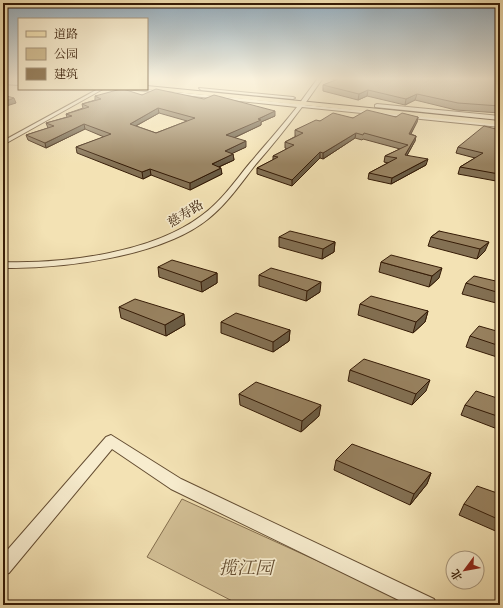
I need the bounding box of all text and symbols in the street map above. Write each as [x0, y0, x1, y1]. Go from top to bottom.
legend [18, 18, 148, 90]
text: 道路 [54, 27, 78, 42]
text: 公园 [54, 47, 78, 62]
text: 建筑 [54, 67, 78, 82]
street label: 慈寿路 [165, 197, 206, 231]
north arrow [445, 550, 485, 590]
park label: 揽江园 [219, 558, 276, 580]
text: 北 [449, 566, 466, 583]

